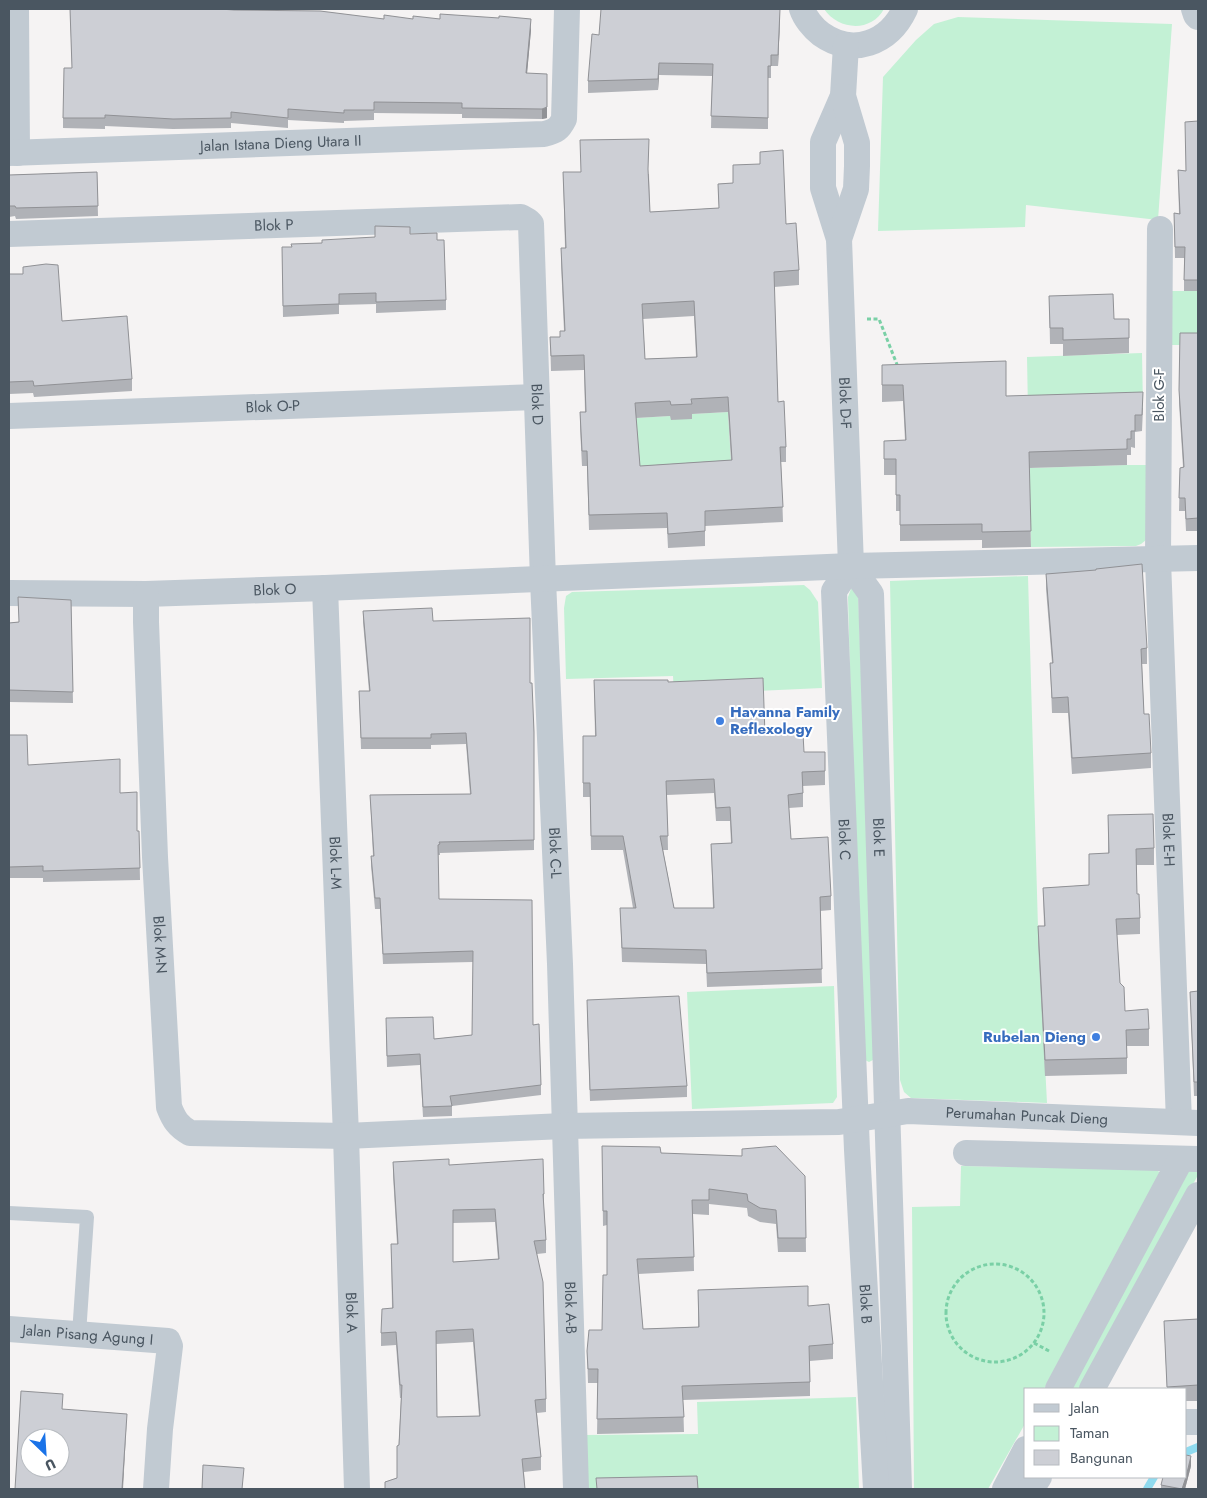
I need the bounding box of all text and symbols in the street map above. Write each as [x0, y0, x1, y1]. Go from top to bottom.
street label: Jalan Istana Dieng Utara II [198, 129, 362, 157]
street label: Blok P [254, 214, 294, 237]
street label: Blok G-F [1148, 368, 1170, 422]
street label: Blok D-F [833, 377, 857, 430]
street label: Blok D [525, 383, 549, 425]
street label: Blok O-P [245, 395, 300, 418]
street label: Blok O [253, 578, 297, 601]
place label: Havanna Family Reflexology [730, 701, 840, 740]
marker: Havanna Family Reflexology [714, 715, 726, 727]
street label: Blok E-H [1156, 813, 1180, 867]
street label: Blok E [867, 817, 890, 858]
street label: Blok C [832, 818, 856, 861]
street label: Blok C-L [543, 827, 567, 879]
street label: Blok L-M [324, 836, 348, 890]
street label: Blok M-N [147, 915, 173, 974]
place label: Rubelan Dieng [983, 1026, 1086, 1048]
marker: Rubelan Dieng [1090, 1031, 1102, 1043]
street label: Perumahan Puncak Dieng [945, 1102, 1109, 1130]
street label: Blok A-B [559, 1281, 582, 1334]
street label: Blok B [854, 1284, 878, 1324]
street label: Blok A [340, 1292, 363, 1333]
street label: Jalan Pisang Agung I [19, 1319, 154, 1351]
legend [1024, 1388, 1187, 1478]
text: Jalan [1068, 1397, 1099, 1419]
text: Taman [1070, 1422, 1109, 1444]
north arrow [20, 1428, 70, 1478]
text: Bangunan [1070, 1447, 1133, 1469]
text: U [42, 1454, 59, 1476]

